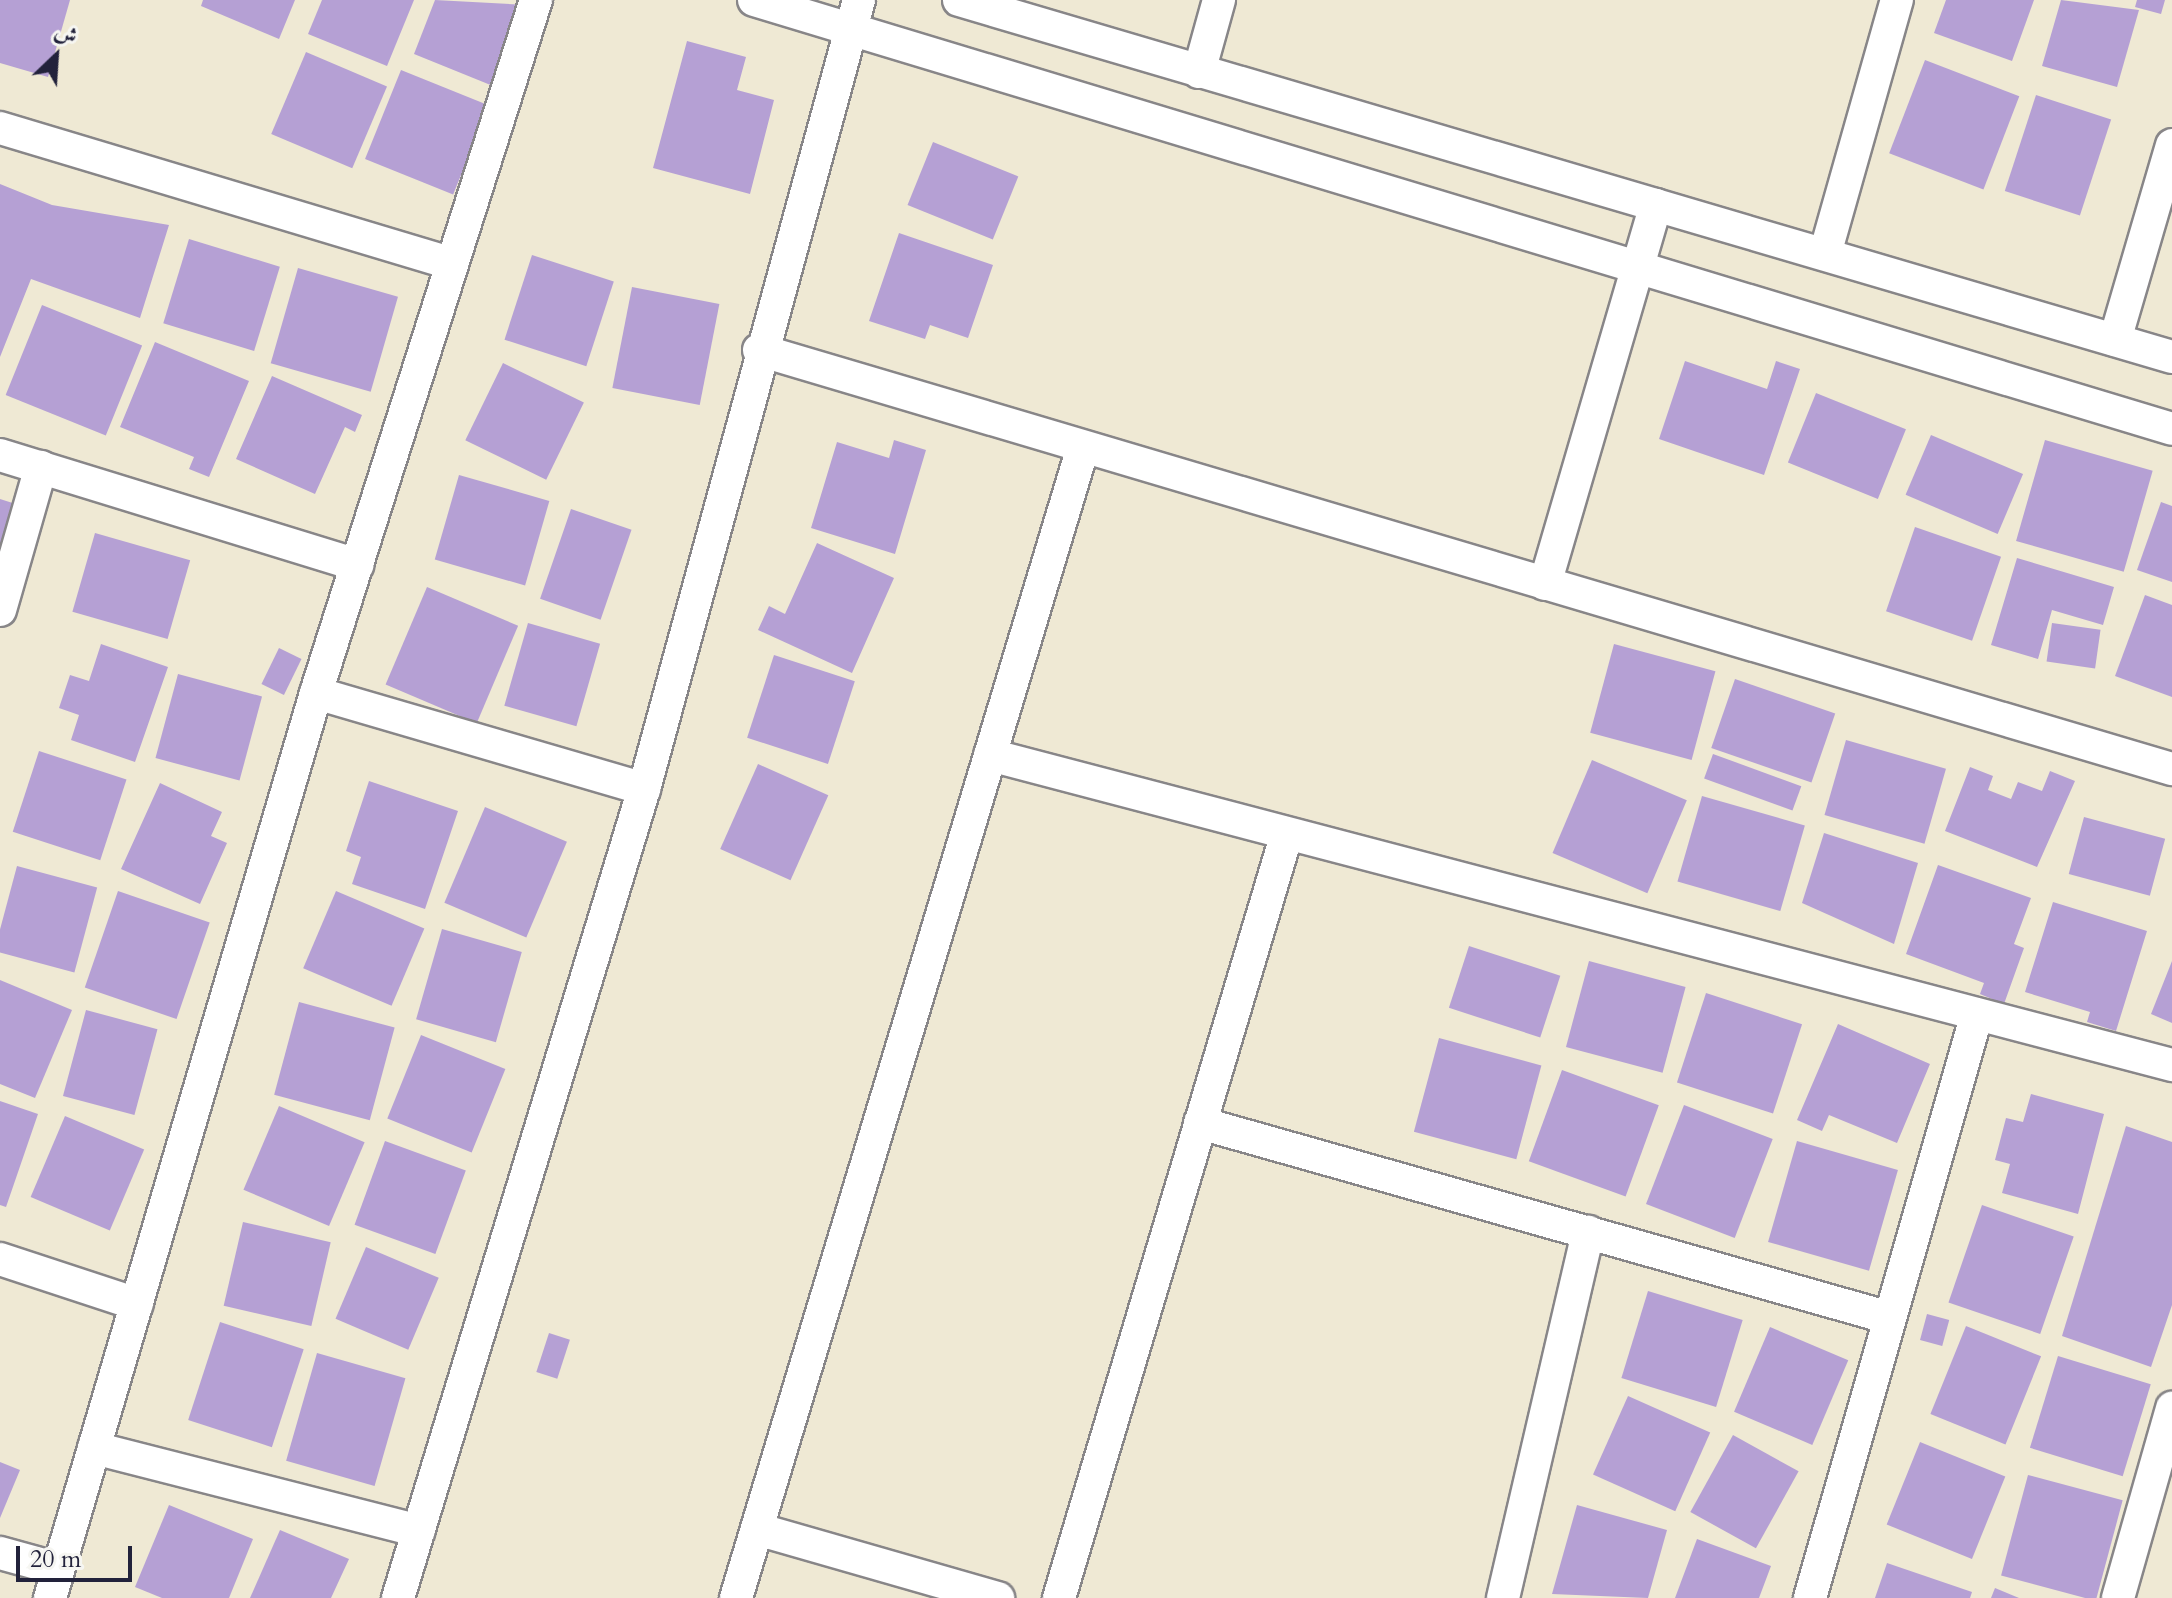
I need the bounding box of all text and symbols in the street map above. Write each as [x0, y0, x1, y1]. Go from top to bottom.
north arrow [16, 16, 96, 96]
text: ش [50, 16, 82, 52]
scale bar [20, 1530, 136, 1580]
text: 20 m [30, 1543, 81, 1576]

